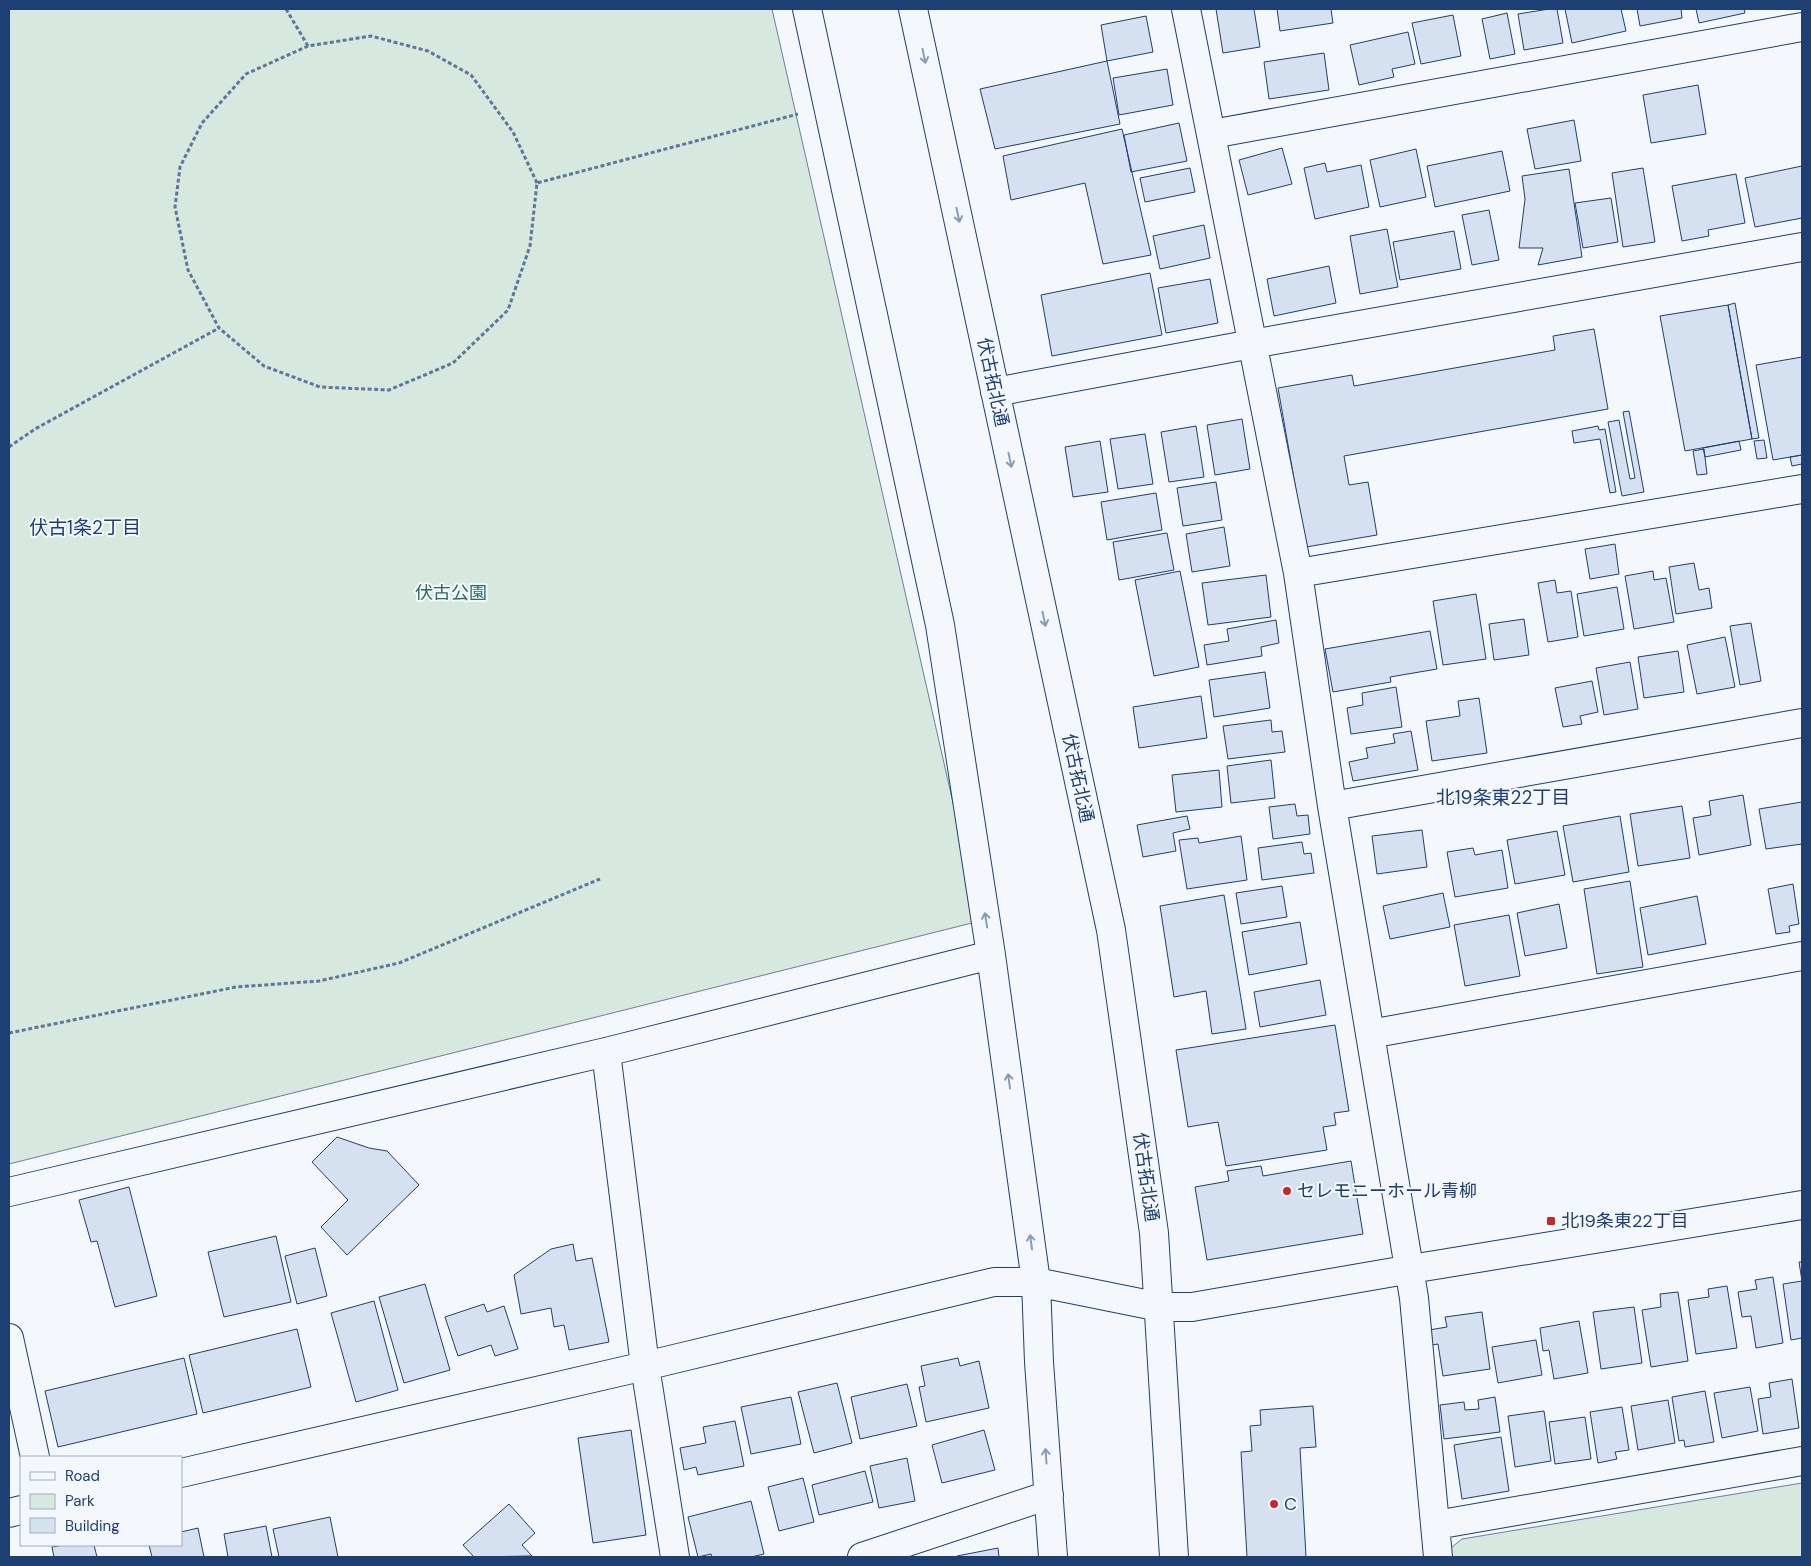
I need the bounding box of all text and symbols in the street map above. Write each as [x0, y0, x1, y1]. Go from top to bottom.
one-way arrow [920, 48, 929, 64]
one-way arrow [953, 207, 963, 223]
street label: 伏古拓北通 [972, 335, 1014, 429]
one-way arrow [1006, 451, 1015, 467]
district label: 伏古1条2丁目 [29, 515, 141, 540]
park label: 伏古公園 [415, 581, 487, 605]
one-way arrow [1040, 610, 1049, 626]
street label: 伏古拓北通 [1057, 731, 1099, 825]
district label: 北19条東22丁目 [1436, 785, 1570, 810]
one-way arrow [980, 912, 990, 928]
one-way arrow [1003, 1073, 1013, 1089]
street label: 伏古拓北通 [1128, 1131, 1164, 1223]
place label: セレモニーホール青柳 [1297, 1179, 1477, 1203]
marker: セレモニーホール青柳 [1281, 1185, 1293, 1197]
place label: 北19条東22丁目 [1561, 1209, 1689, 1233]
marker: 北19条東22丁目 [1545, 1215, 1557, 1227]
one-way arrow [1026, 1234, 1036, 1250]
one-way arrow [1041, 1449, 1051, 1465]
legend [20, 1456, 182, 1546]
text: Road [65, 1466, 100, 1486]
text: Park [65, 1491, 95, 1511]
place label: C [1284, 1492, 1297, 1516]
marker: C [1268, 1498, 1280, 1510]
text: Building [65, 1516, 120, 1536]

